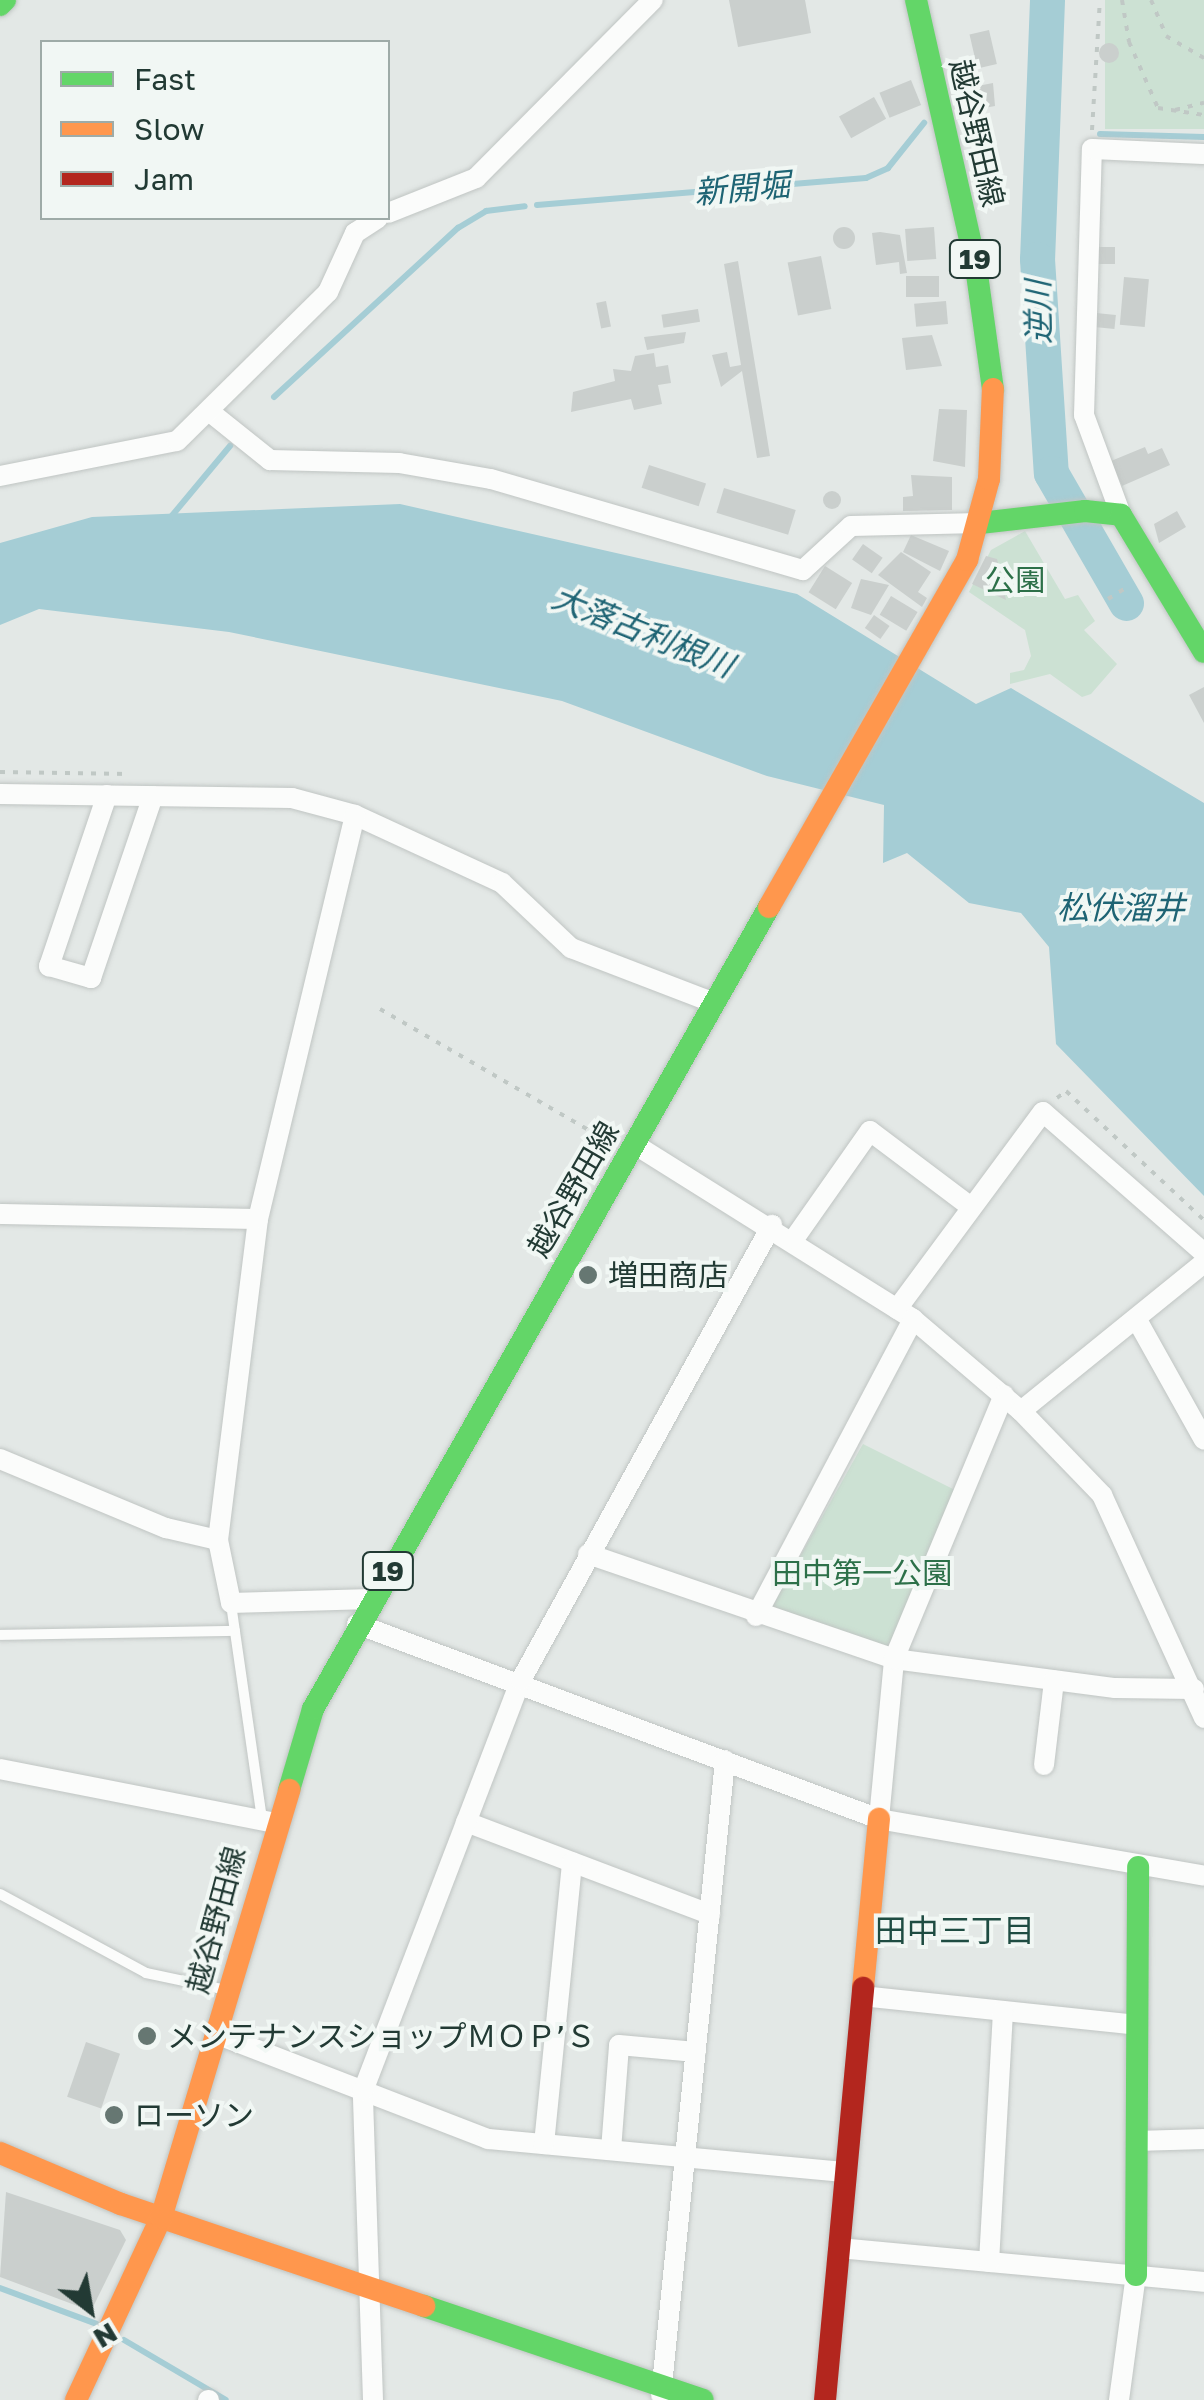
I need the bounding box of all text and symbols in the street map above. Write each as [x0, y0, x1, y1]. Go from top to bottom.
legend [40, 40, 390, 220]
street label: 越谷野田線 [943, 56, 1011, 210]
text: Fast [134, 61, 196, 97]
text: Slow [134, 111, 205, 147]
text: Jam [134, 161, 194, 197]
water label: 新開堀 [693, 165, 791, 211]
road number: 19 [948, 236, 1002, 282]
water label: 逆川 [1018, 280, 1058, 344]
park label: 公園 [985, 562, 1045, 598]
water label: 大落古利根川 [547, 577, 739, 685]
water label: 松伏溜井 [1057, 888, 1185, 926]
street label: 越谷野田線 [520, 1115, 626, 1263]
place label: 増田商店 [608, 1257, 728, 1293]
marker: 増田商店 [577, 1264, 599, 1286]
road number: 19 [360, 1548, 416, 1594]
park label: 田中第一公園 [772, 1555, 952, 1591]
street label: 越谷野田線 [179, 1843, 253, 1997]
district label: 田中三丁目 [875, 1911, 1035, 1949]
place label: メンテナンスショップＭＯＰ’Ｓ [167, 2018, 596, 2054]
marker: メンテナンスショップＭＯＰ’Ｓ [136, 2025, 158, 2047]
place label: ローソン [134, 2097, 254, 2133]
marker: ローソン [103, 2104, 125, 2126]
north arrow [40, 2260, 140, 2360]
text: N [88, 2317, 123, 2356]

